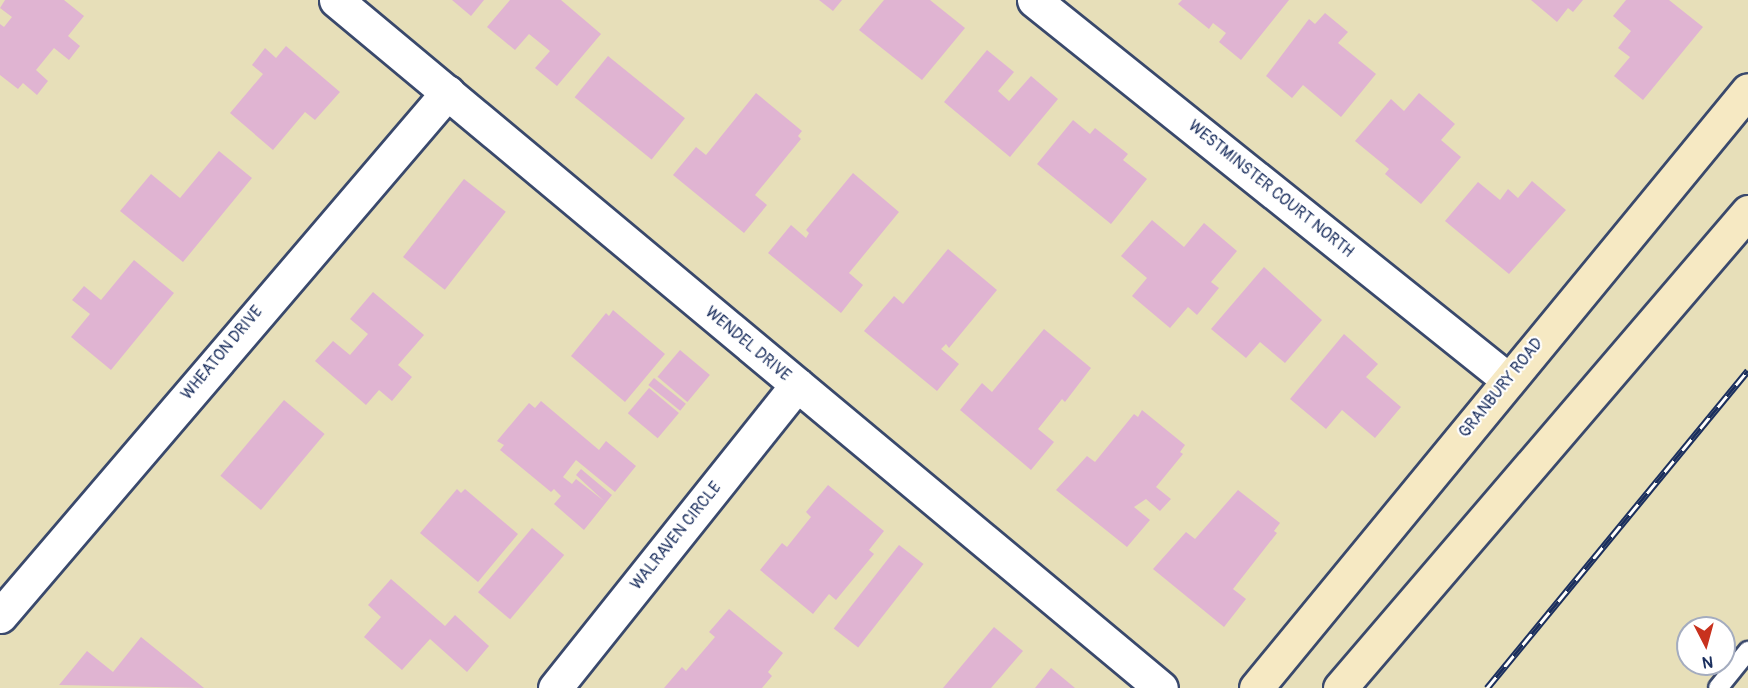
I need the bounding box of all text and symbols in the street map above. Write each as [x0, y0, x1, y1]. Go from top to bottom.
street label: WESTMINSTER COURT NORTH [1184, 116, 1358, 262]
street label: WHEATON DRIVE [177, 302, 267, 404]
street label: WENDEL DRIVE [701, 303, 795, 385]
street label: GRANBURY ROAD [1455, 334, 1547, 442]
street label: WALRAVEN CIRCLE [627, 478, 725, 594]
north arrow [1676, 616, 1736, 676]
text: N [1701, 651, 1714, 672]

